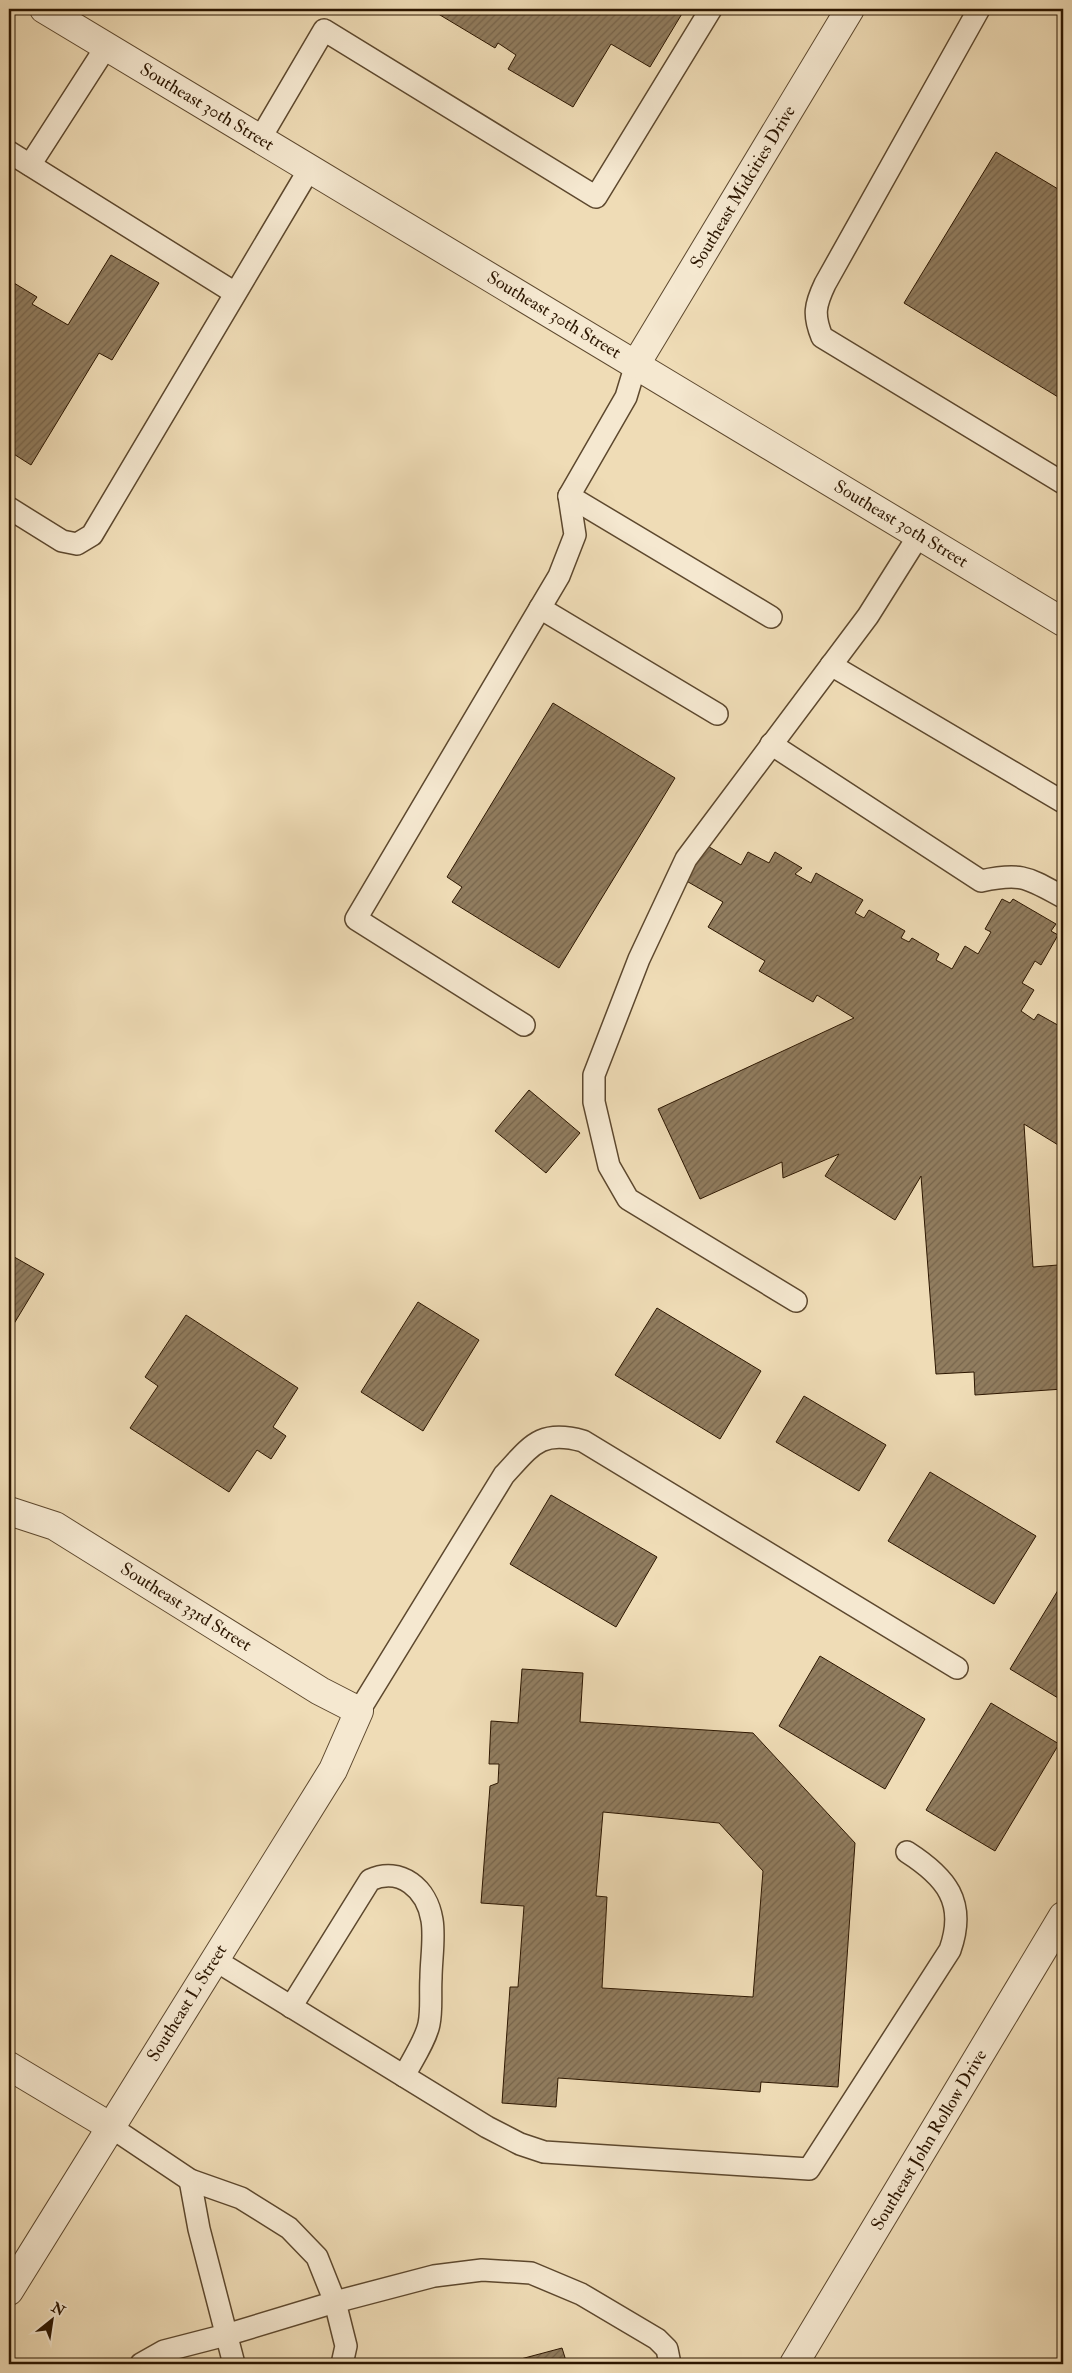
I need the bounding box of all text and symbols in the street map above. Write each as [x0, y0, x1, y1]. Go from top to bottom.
street label: Southeast 30th Street [136, 58, 278, 156]
street label: Southeast Midcities Drive [685, 101, 801, 273]
street label: Southeast 30th Street [483, 266, 625, 364]
street label: Southeast 30th Street [830, 475, 972, 573]
street label: Southeast 33rd Street [116, 1557, 256, 1657]
street label: Southeast L Street [142, 1940, 232, 2066]
street label: Southeast John Rollow Drive [866, 2045, 992, 2235]
north arrow [28, 2296, 78, 2346]
text: N [48, 2298, 68, 2320]

